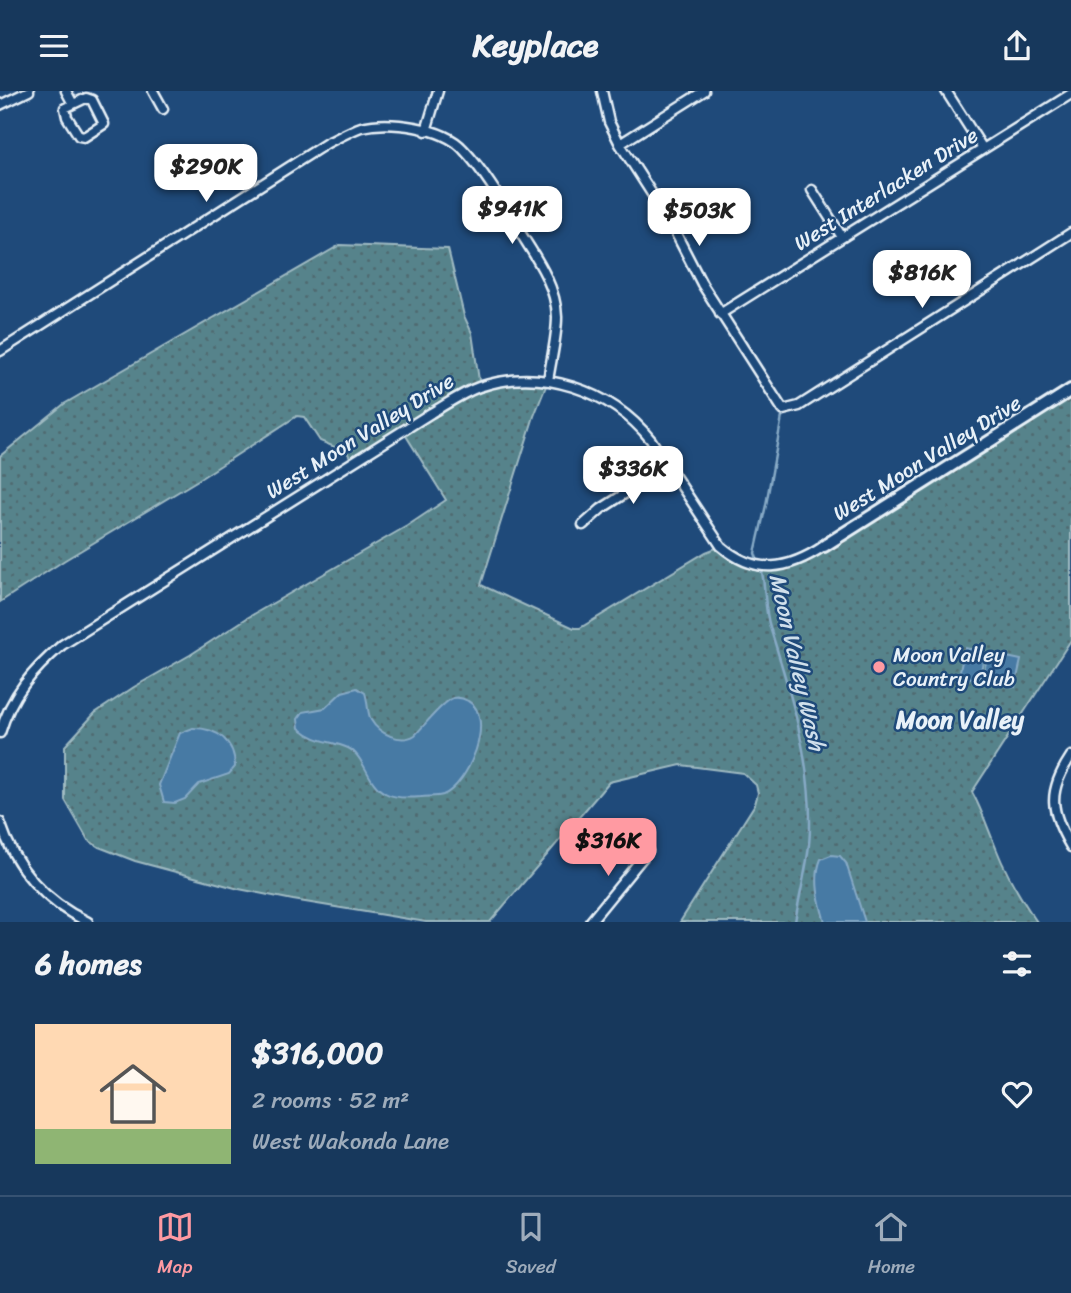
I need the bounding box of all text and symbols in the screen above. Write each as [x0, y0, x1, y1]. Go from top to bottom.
text: Keyplace [473, 17, 598, 74]
icon: menu [35, 27, 73, 65]
icon: share [998, 27, 1036, 65]
street label: West Interlacken Drive [786, 117, 986, 261]
pin: $290K [157, 145, 255, 204]
text: $290K [170, 146, 242, 187]
pin: $941K [463, 187, 561, 246]
text: $941K [478, 188, 546, 229]
pin: $503K [650, 188, 748, 248]
text: $503K [664, 190, 734, 231]
pin: $816K [873, 251, 971, 310]
text: $816K [889, 252, 955, 293]
street label: West Moon Valley Drive [258, 362, 462, 510]
street label: West Moon Valley Drive [825, 384, 1029, 532]
pin: $336K [584, 447, 682, 506]
text: $336K [599, 448, 667, 489]
water label: Moon Valley Wash [757, 569, 838, 756]
place label: Moon Valley Country Club [893, 636, 1015, 698]
marker: Moon Valley Country Club [871, 659, 887, 675]
district label: Moon Valley [895, 699, 1025, 741]
pin: $316K [559, 819, 657, 878]
text: $316K [575, 820, 641, 861]
text: 6 homes [35, 937, 142, 991]
icon: filters [998, 945, 1036, 983]
text: $316,000 [252, 1026, 384, 1080]
icon: home [91, 1052, 175, 1136]
icon: heart [998, 1075, 1036, 1113]
text: 2 rooms · 52 m² [252, 1080, 409, 1121]
text: West Wakonda Lane [252, 1121, 449, 1162]
tab: Map [156, 1208, 194, 1283]
tab: Saved [506, 1208, 556, 1283]
tab: Home [868, 1208, 915, 1283]

